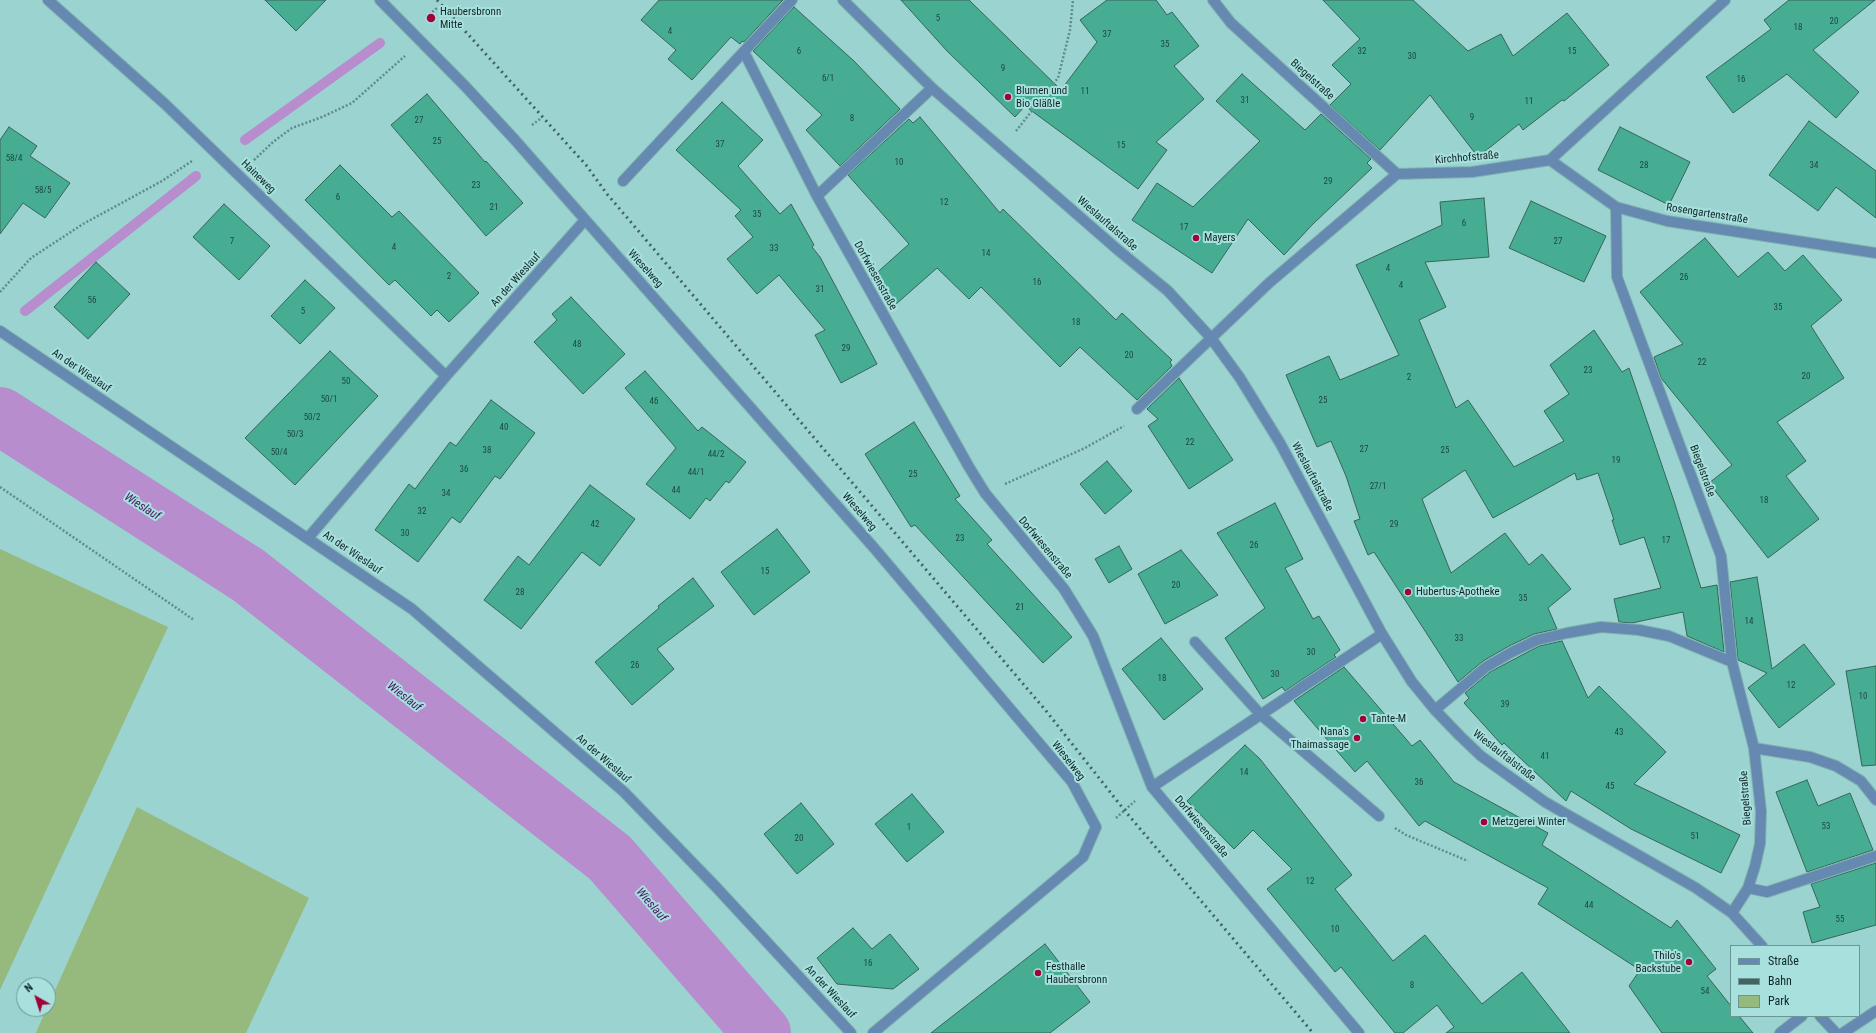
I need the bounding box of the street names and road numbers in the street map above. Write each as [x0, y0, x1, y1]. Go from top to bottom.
street label: Biegelstraße [1287, 57, 1337, 103]
street label: Kirchhofstraße [1435, 149, 1499, 167]
street label: Haineweg [238, 157, 278, 197]
street label: Wieslauftalstraße [1074, 194, 1140, 254]
street label: Rosengartenstraße [1665, 201, 1749, 227]
street label: Dorfwiesenstraße [851, 239, 899, 313]
street label: Wieselweg [625, 247, 665, 291]
street label: An der Wieslauf [488, 250, 544, 310]
street label: An der Wieslauf [49, 346, 113, 396]
street label: Wieslauftalstraße [1288, 440, 1336, 514]
street label: Biegelstraße [1687, 443, 1717, 499]
street label: Wieselweg [839, 490, 879, 534]
street label: Dorfwiesenstraße [1015, 514, 1075, 582]
street label: An der Wieslauf [320, 528, 384, 578]
street label: Wieslauftalstraße [1470, 727, 1538, 785]
street label: An der Wieslauf [573, 732, 633, 786]
street label: Wieselweg [1048, 739, 1088, 783]
street label: Biegelstraße [1738, 770, 1754, 826]
street label: Dorfwiesenstraße [1171, 793, 1231, 861]
street label: An der Wieslauf [802, 963, 858, 1021]

